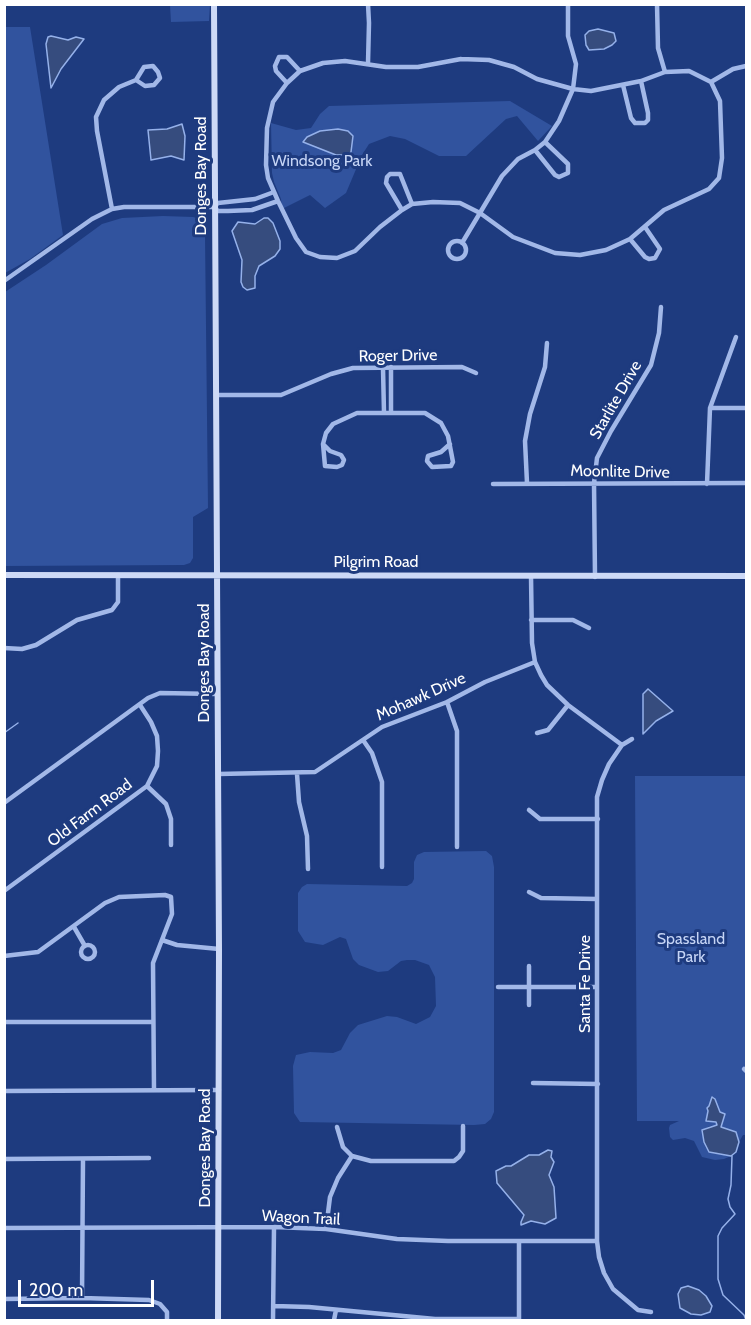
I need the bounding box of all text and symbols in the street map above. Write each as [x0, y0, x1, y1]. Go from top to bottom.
street label: Donges Bay Road [191, 117, 211, 235]
park label: Windsong Park [271, 151, 373, 171]
street label: Roger Drive [358, 346, 438, 366]
street label: Starlite Drive [586, 357, 646, 443]
street label: Moonlite Drive [570, 462, 670, 482]
street label: Pilgrim Road [334, 552, 418, 572]
street label: Donges Bay Road [194, 604, 214, 722]
street label: Mohawk Drive [373, 669, 469, 725]
street label: Old Farm Road [44, 775, 136, 851]
park label: Spassland Park [657, 929, 725, 967]
street label: Santa Fe Drive [575, 935, 595, 1033]
street label: Donges Bay Road [195, 1089, 215, 1207]
street label: Wagon Trail [261, 1206, 341, 1230]
scale bar [21, 1268, 158, 1306]
text: 200 m [29, 1279, 83, 1301]

